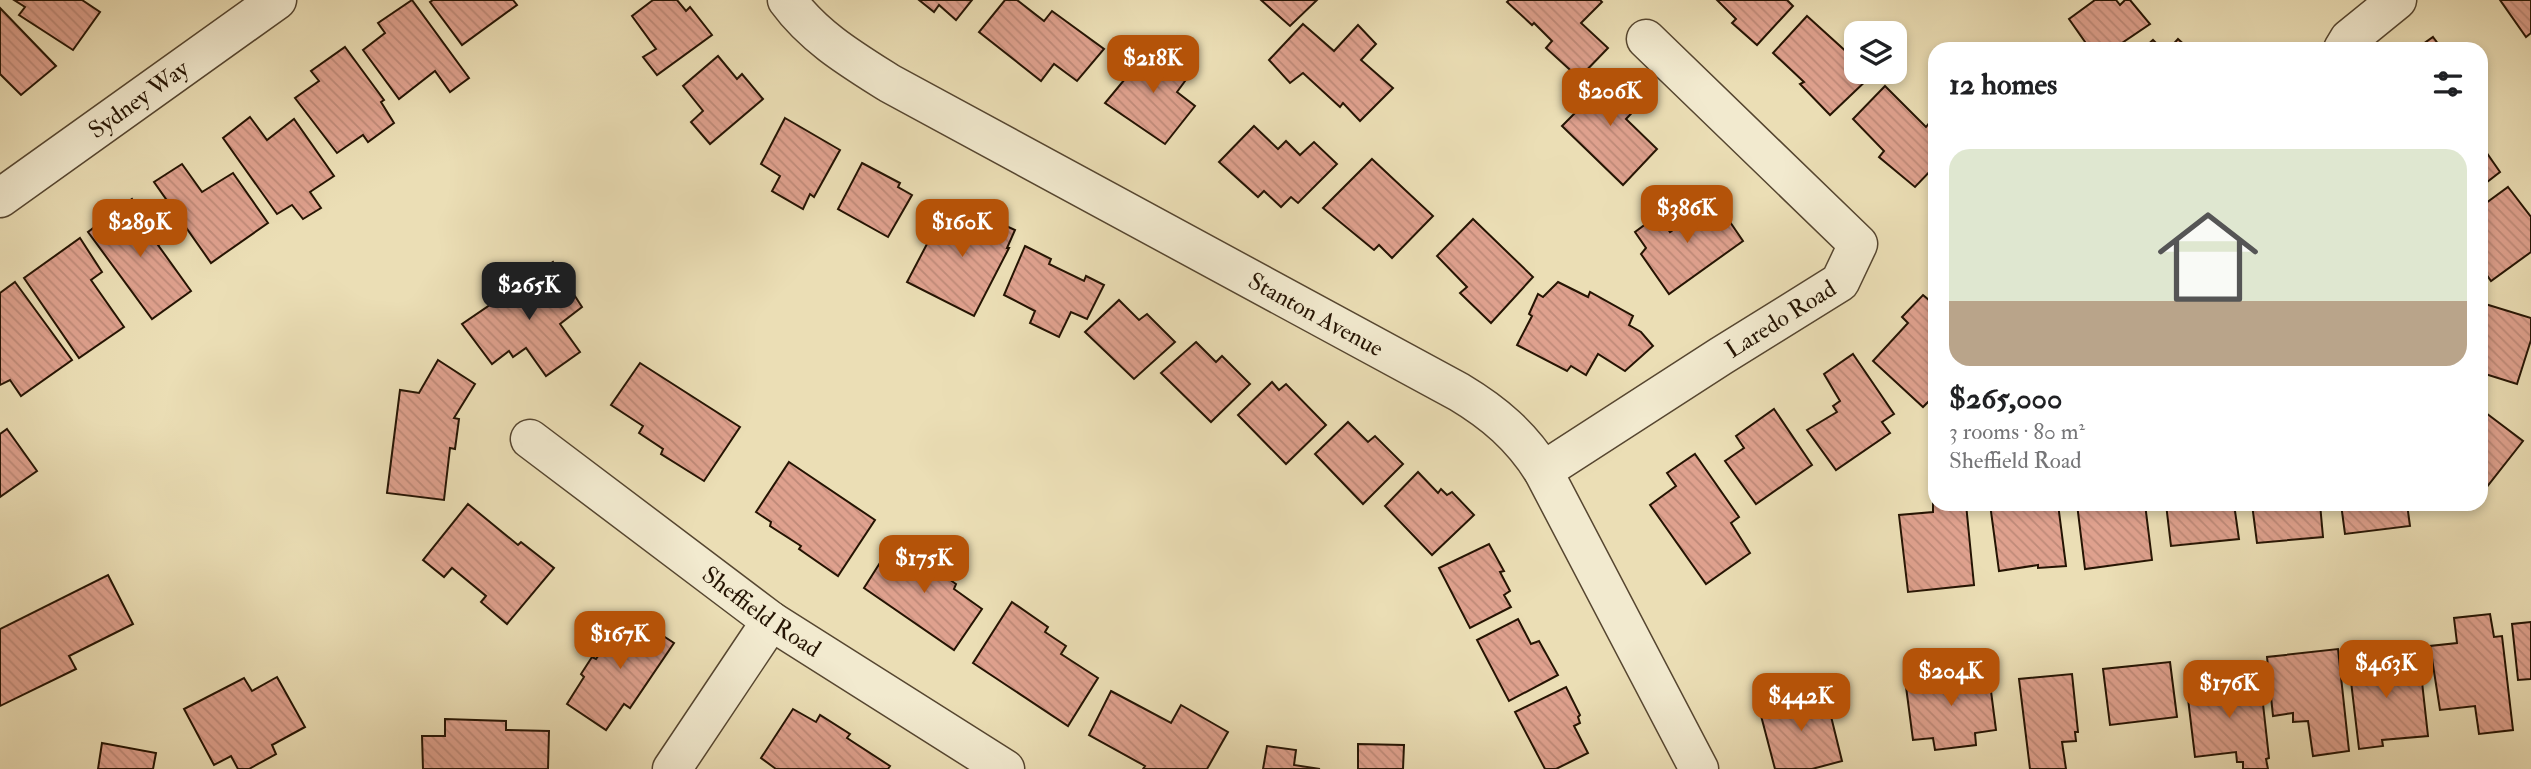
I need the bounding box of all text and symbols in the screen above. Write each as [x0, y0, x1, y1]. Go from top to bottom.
map controls [1844, 21, 1907, 84]
button: layers [1844, 21, 1907, 84]
pin: $218K [1104, 36, 1202, 95]
text: $218K [1123, 43, 1183, 72]
street label: Sydney Way [82, 53, 195, 146]
icon: filters [2429, 65, 2467, 103]
text: 12 homes [1949, 66, 2057, 103]
pin: $206K [1561, 68, 1659, 128]
text: $206K [1578, 76, 1642, 105]
pin: $386K [1638, 186, 1736, 245]
text: $386K [1657, 193, 1717, 222]
icon: home [2145, 194, 2271, 320]
pin: $289K [91, 200, 189, 259]
pin: $160K [913, 200, 1011, 259]
text: $289K [108, 207, 172, 236]
text: $160K [932, 207, 992, 236]
pin: $265K [480, 262, 578, 322]
street label: Stanton Avenue [1243, 266, 1389, 364]
text: $265K [498, 270, 560, 299]
street label: Laredo Road [1720, 273, 1842, 366]
text: $265,000 [1949, 380, 2062, 417]
text: 3 rooms · 80 m² [1949, 417, 2085, 446]
text: Sheffield Road [1949, 446, 2082, 475]
pin: $175K [875, 536, 973, 595]
text: $175K [895, 543, 953, 572]
street label: Sheffield Road [696, 559, 827, 665]
pin: $167K [571, 612, 669, 671]
text: $167K [590, 619, 650, 648]
pin: $463K [2337, 640, 2435, 700]
pin: $204K [1902, 648, 2000, 708]
text: $463K [2355, 648, 2417, 677]
text: $204K [1919, 656, 1983, 685]
pin: $176K [2180, 660, 2278, 720]
text: $176K [2199, 668, 2259, 697]
pin: $442K [1752, 674, 1850, 733]
text: $442K [1768, 681, 1834, 710]

